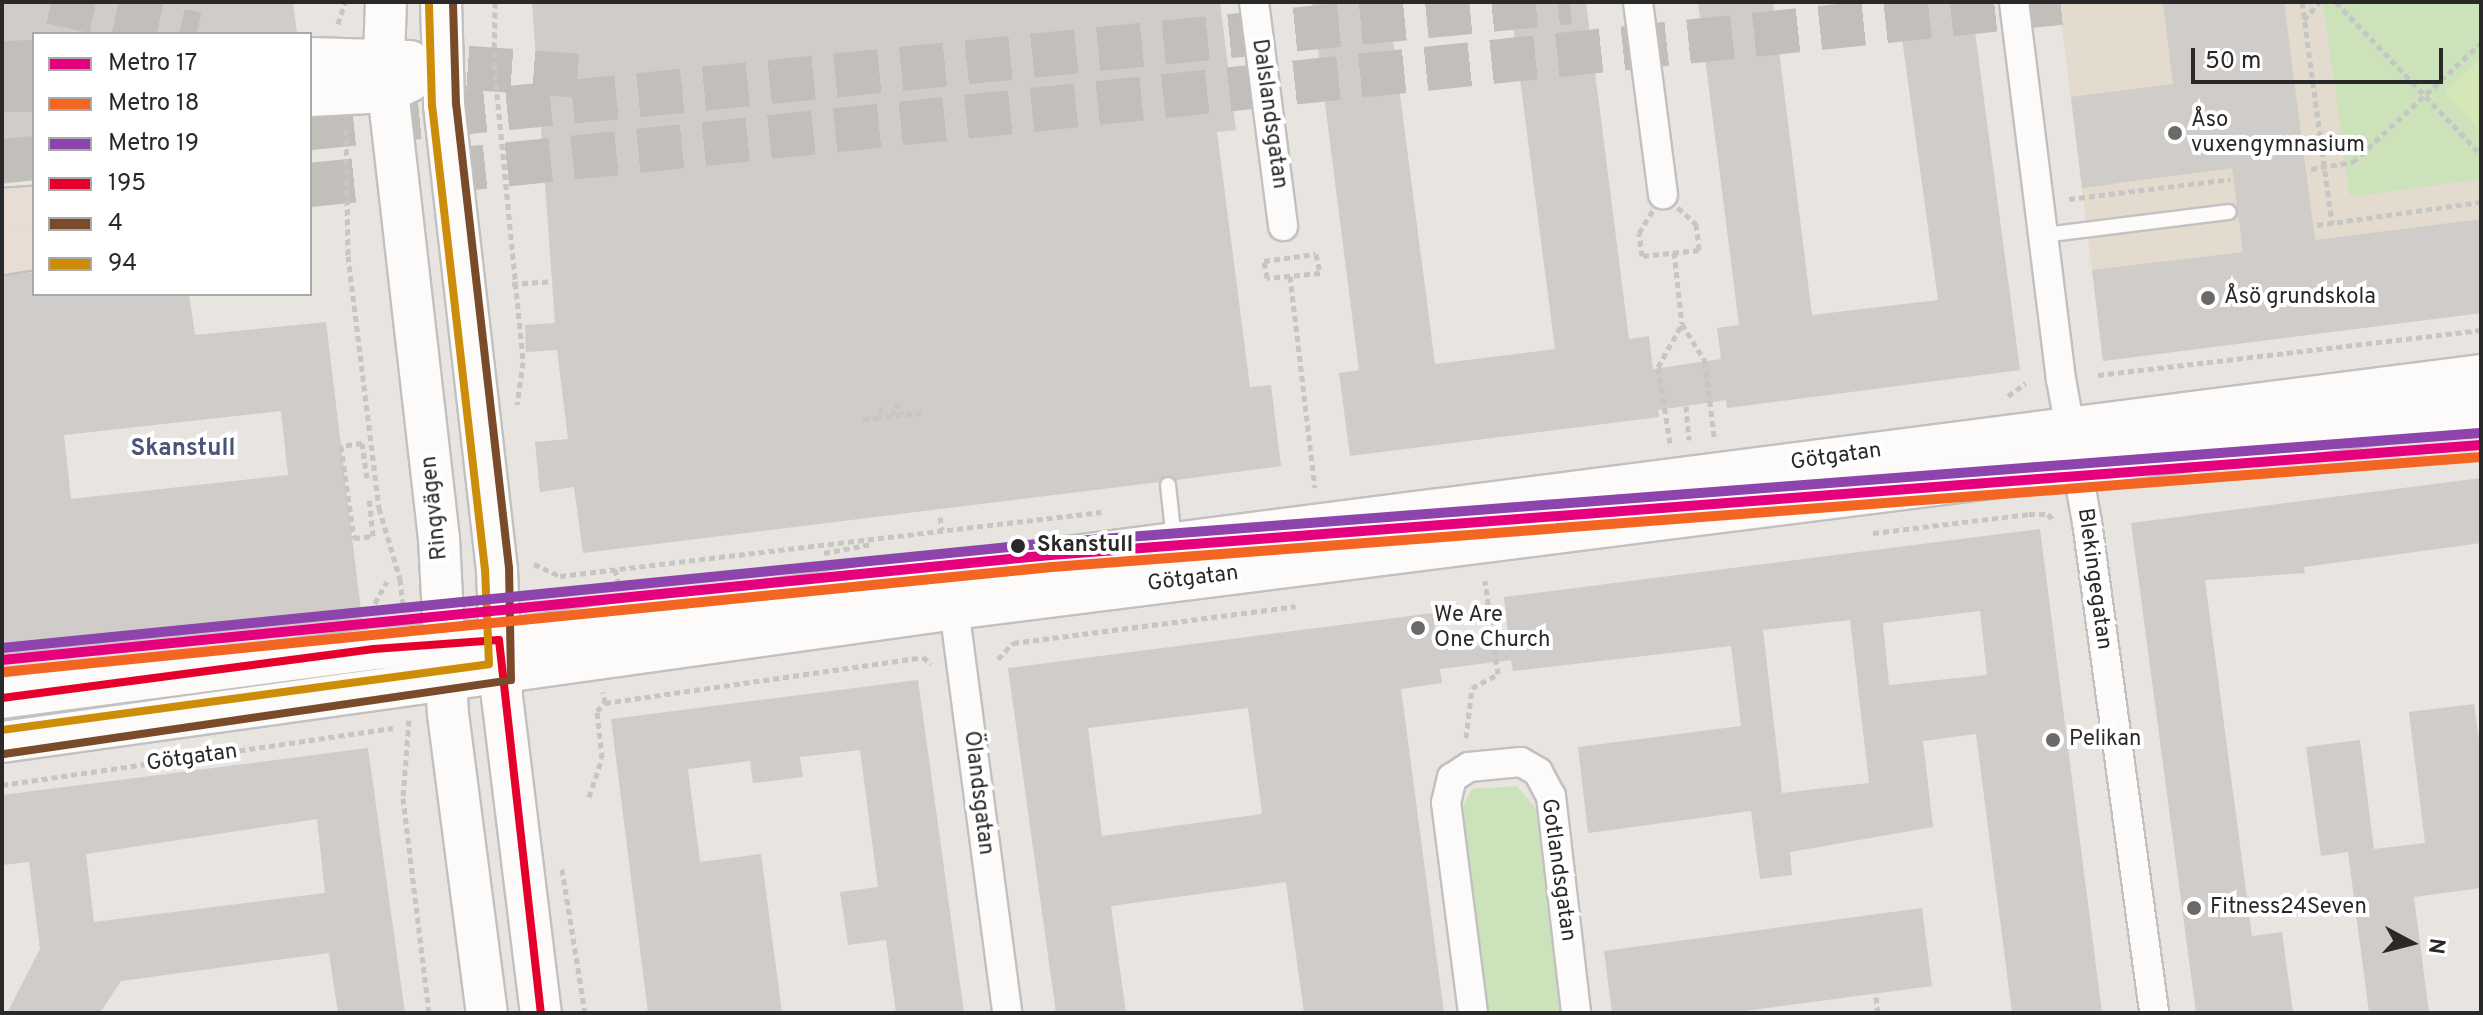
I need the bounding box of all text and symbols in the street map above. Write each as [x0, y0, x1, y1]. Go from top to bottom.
legend [32, 32, 312, 296]
scale bar [2195, 32, 2447, 82]
street label: Dalslandsgatan [1245, 37, 1293, 191]
text: 50 m [2205, 47, 2261, 77]
text: Metro 17 [108, 49, 197, 79]
text: Metro 18 [108, 89, 200, 119]
place label: Åso vuxengymnasium [2191, 107, 2365, 158]
marker: Åso vuxengymnasium [2166, 124, 2184, 142]
text: Metro 19 [108, 129, 199, 159]
text: 195 [108, 169, 146, 199]
text: 4 [108, 209, 123, 239]
text: 94 [108, 249, 137, 279]
place label: Åsö grundskola [2224, 285, 2376, 311]
marker: Åsö grundskola [2199, 289, 2217, 307]
district label: Skanstull [131, 436, 235, 464]
street label: Götgatan [1789, 438, 1883, 476]
street label: Ringvägen [416, 455, 454, 561]
street label: Blekingegatan [2071, 507, 2117, 651]
place label: Skanstull [1037, 533, 1133, 559]
marker: Skanstull [1006, 534, 1030, 558]
street label: Götgatan [1146, 560, 1240, 598]
place label: We Are One Church [1434, 602, 1550, 654]
marker: We Are One Church [1409, 619, 1427, 637]
place label: Pelikan [2069, 727, 2141, 753]
street label: Ölandsgatan [957, 729, 999, 857]
marker: Pelikan [2044, 731, 2062, 749]
street label: Götgatan [145, 739, 239, 777]
street label: Gotlandsgatan [1535, 797, 1581, 943]
place label: Fitness24Seven [2210, 895, 2367, 921]
marker: Fitness24Seven [2185, 899, 2203, 917]
north arrow [2371, 903, 2451, 983]
text: N [2421, 936, 2450, 955]

